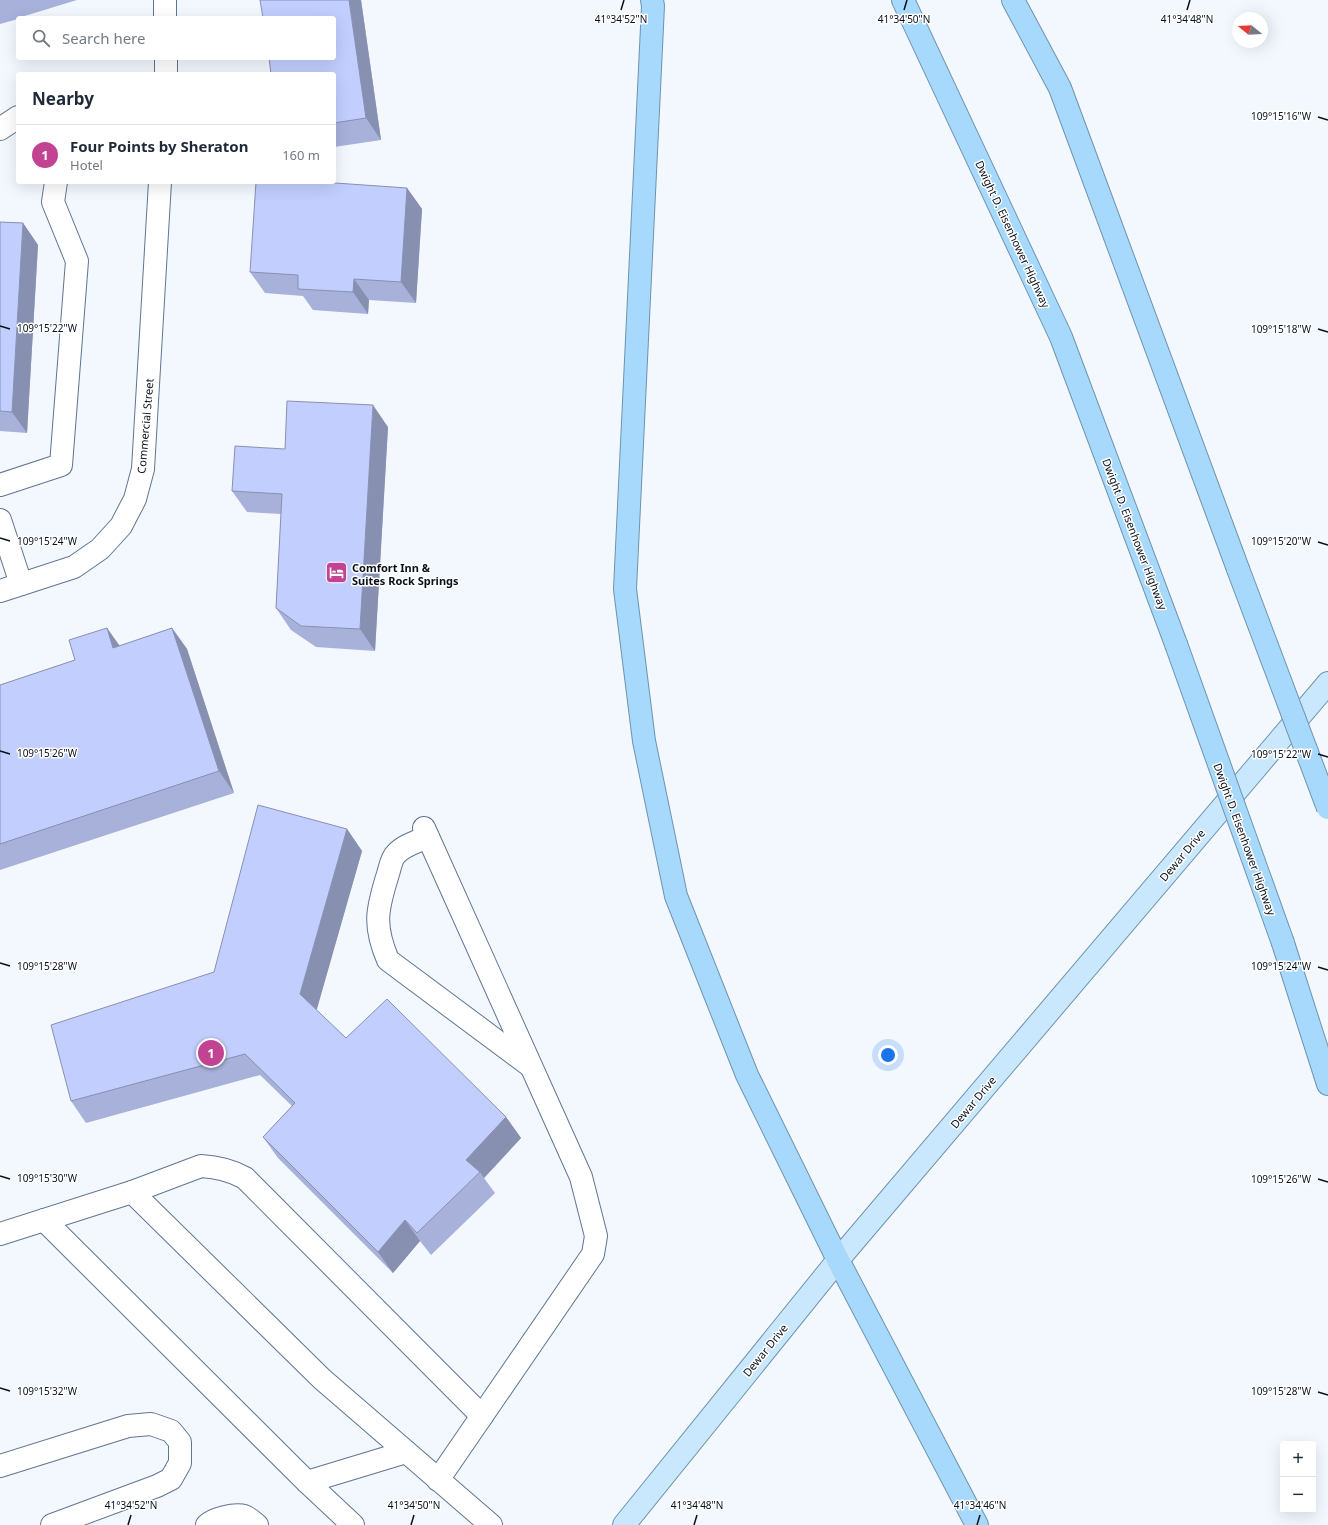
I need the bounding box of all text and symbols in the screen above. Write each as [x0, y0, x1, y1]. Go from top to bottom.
text: 41°34'52"N [595, 12, 647, 26]
text: 41°34'50"N [878, 12, 930, 26]
text: 41°34'48"N [1161, 12, 1213, 26]
north arrow [1232, 12, 1268, 48]
search box [16, 16, 336, 60]
icon: search [30, 27, 52, 49]
text: Search here [62, 28, 145, 48]
text: Nearby [32, 87, 94, 110]
text: 109°15'16"W [1251, 109, 1312, 123]
text: Four Points by Sheraton [70, 136, 248, 156]
text: 1 [41, 146, 49, 164]
text: 160 m [282, 146, 320, 164]
text: Hotel [70, 156, 103, 174]
street label: Dwight D. Eisenhower Highway [972, 158, 1054, 310]
text: 109°15'22"W [17, 321, 78, 335]
text: 109°15'18"W [1251, 322, 1312, 336]
street label: Commercial Street [133, 378, 157, 474]
street label: Dwight D. Eisenhower Highway [1099, 456, 1171, 612]
text: 109°15'24"W [17, 534, 78, 548]
text: 109°15'20"W [1251, 534, 1312, 548]
hotel icon: Comfort Inn & Suites Rock Springs [324, 560, 350, 586]
place label: Comfort Inn & Suites Rock Springs [352, 560, 459, 588]
text: 109°15'26"W [17, 746, 78, 760]
text: 109°15'22"W [1251, 747, 1312, 761]
street label: Dwight D. Eisenhower Highway [1210, 761, 1280, 918]
street label: Dewar Drive [1156, 826, 1208, 884]
text: 109°15'28"W [17, 959, 78, 973]
text: 109°15'24"W [1251, 959, 1312, 973]
pin: 1 [198, 1038, 224, 1068]
your location [878, 1045, 898, 1065]
street label: Dewar Drive [947, 1073, 999, 1131]
text: 109°15'30"W [17, 1171, 78, 1185]
text: 109°15'26"W [1251, 1172, 1312, 1186]
street label: Dewar Drive [739, 1321, 791, 1379]
text: 109°15'32"W [17, 1384, 78, 1398]
text: 109°15'28"W [1251, 1384, 1312, 1398]
map controls [1280, 1441, 1316, 1513]
button: + [1280, 1441, 1316, 1477]
button: − [1280, 1477, 1316, 1513]
text: 41°34'52"N [105, 1498, 157, 1512]
text: 41°34'50"N [388, 1498, 440, 1512]
text: 41°34'48"N [671, 1498, 723, 1512]
text: 41°34'46"N [954, 1498, 1006, 1512]

